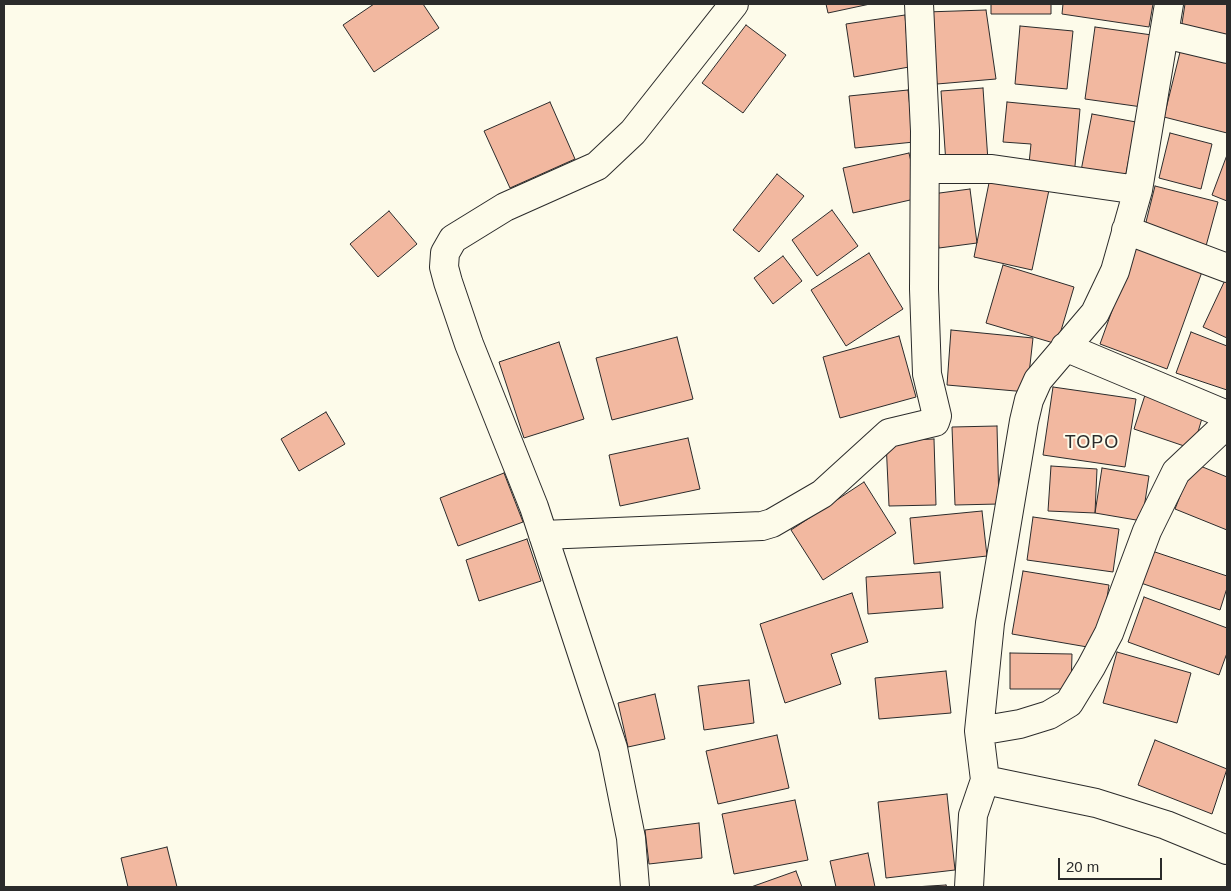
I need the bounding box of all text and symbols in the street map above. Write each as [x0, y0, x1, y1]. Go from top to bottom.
district label: TOPO [1064, 432, 1120, 454]
scale bar [1061, 848, 1165, 880]
text: 20 m [1066, 858, 1099, 875]

